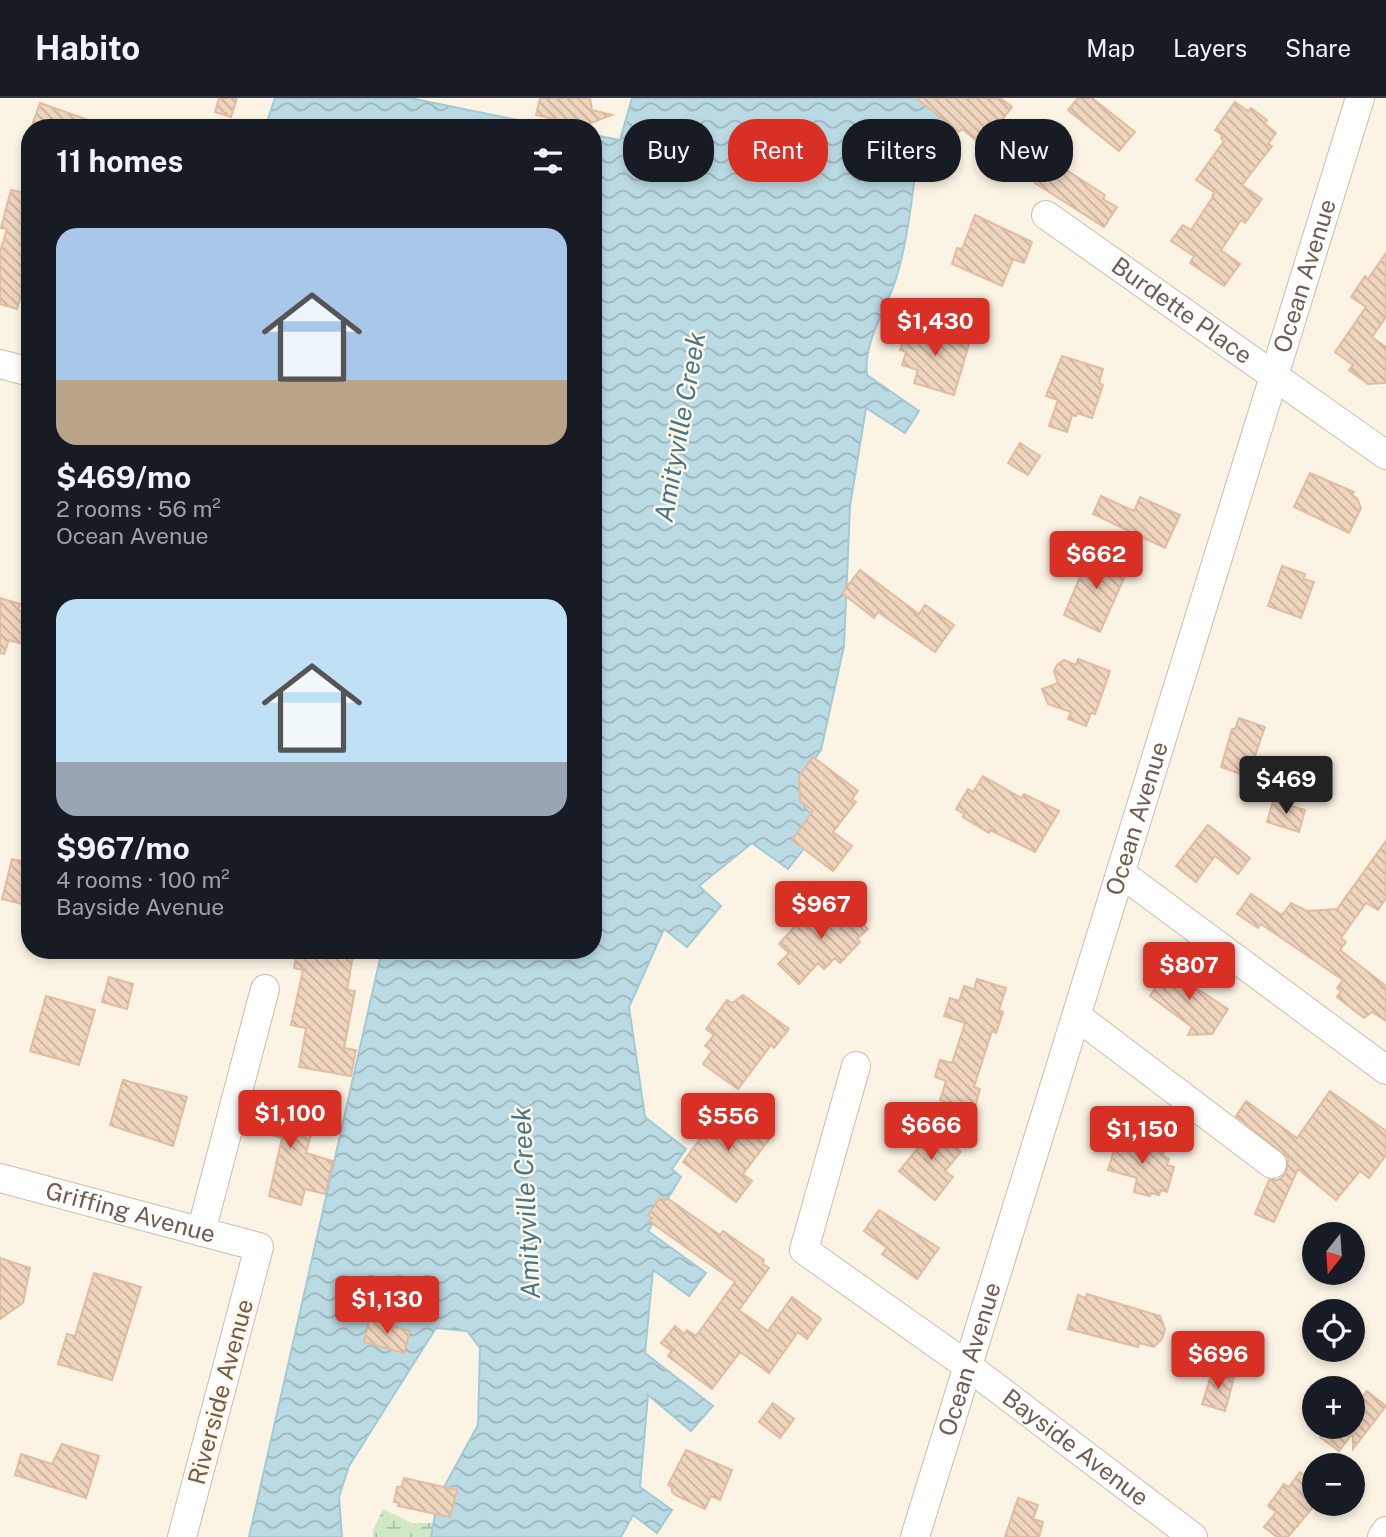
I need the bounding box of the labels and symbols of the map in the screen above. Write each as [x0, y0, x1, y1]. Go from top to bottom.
street label: Ocean Avenue [1267, 195, 1341, 356]
street label: Burdette Place [1107, 251, 1258, 369]
pin: $1,430 [878, 299, 992, 358]
water label: Amityville Creek [648, 330, 711, 524]
pin: $662 [1055, 532, 1137, 591]
street label: Ocean Avenue [1099, 738, 1173, 899]
pin: $469 [1245, 756, 1327, 816]
pin: $967 [780, 882, 862, 941]
pin: $807 [1148, 942, 1230, 1002]
pin: $1,100 [233, 1090, 347, 1150]
pin: $556 [687, 1094, 769, 1153]
pin: $666 [890, 1102, 972, 1162]
water label: Amityville Creek [505, 1106, 546, 1300]
pin: $1,150 [1085, 1107, 1199, 1166]
street label: Griffing Avenue [43, 1176, 219, 1248]
north arrow [1302, 1222, 1365, 1284]
pin: $1,130 [330, 1276, 444, 1336]
street label: Ocean Avenue [932, 1279, 1006, 1439]
street label: Riverside Avenue [182, 1296, 258, 1488]
pin: $696 [1177, 1332, 1259, 1391]
street label: Bayside Avenue [997, 1383, 1154, 1511]

